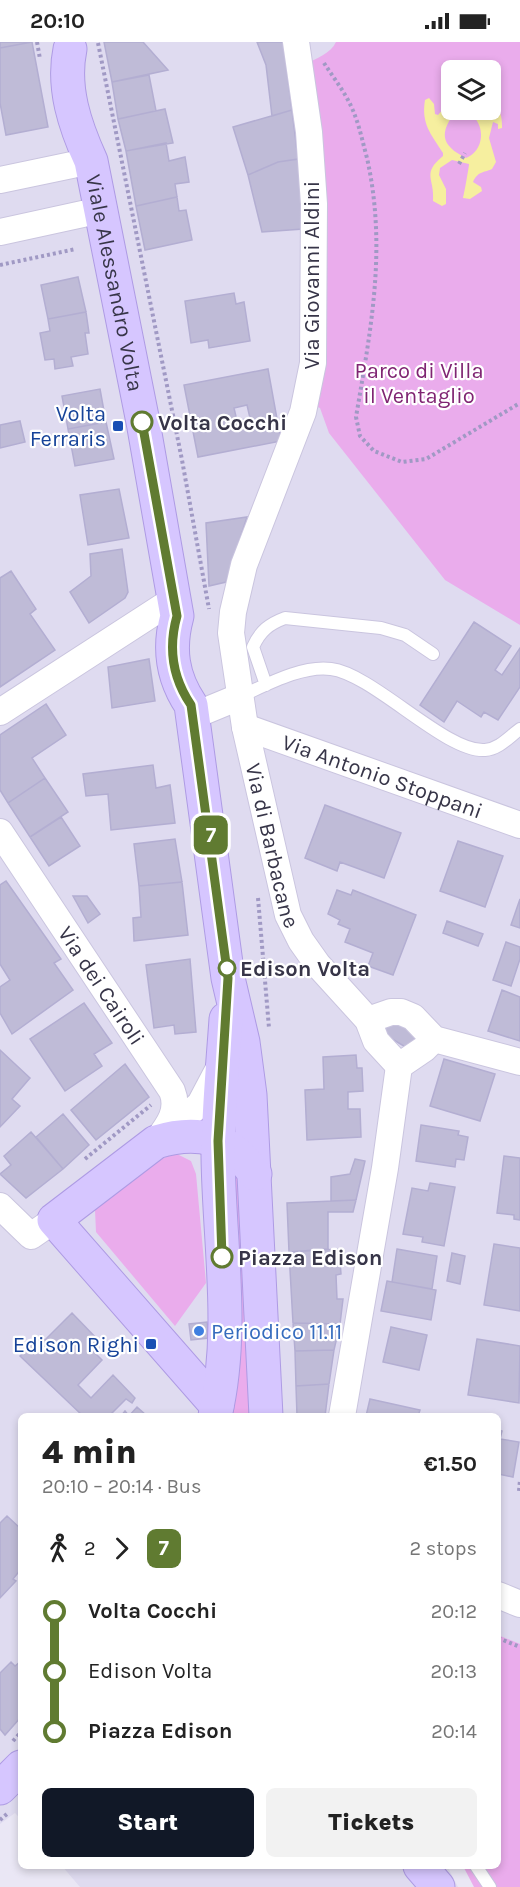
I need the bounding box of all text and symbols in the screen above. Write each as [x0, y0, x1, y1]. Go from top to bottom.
text: 20:10 [30, 8, 85, 34]
map controls [441, 60, 501, 120]
button: layers [441, 60, 501, 120]
street label: Viale Alessandro Volta [80, 172, 149, 394]
street label: Via Giovanni Aldini [299, 181, 325, 369]
park label: Parco di Villa il Ventaglio [354, 358, 484, 409]
place label: Volta Ferraris [30, 401, 106, 452]
place label: Volta Cocchi [158, 410, 287, 436]
marker: Volta Cocchi [131, 411, 153, 433]
marker: Volta Ferraris [111, 419, 125, 433]
street label: Via Antonio Stoppani [278, 729, 486, 825]
street label: Via di Barbacane [240, 761, 304, 933]
line badge: 7 [192, 816, 230, 854]
text: 7 [206, 823, 216, 847]
street label: Via dei Cairoli [52, 921, 150, 1050]
place label: Edison Volta [240, 956, 370, 982]
marker: Edison Volta [218, 959, 236, 977]
place label: Piazza Edison [238, 1245, 382, 1271]
marker: Piazza Edison [211, 1246, 233, 1268]
place label: Periodico 11.11 [211, 1319, 342, 1345]
marker: Periodico 11.11 [192, 1324, 206, 1338]
place label: Edison Righi [13, 1332, 139, 1358]
marker: Edison Righi [144, 1337, 158, 1351]
text: 4 min [42, 1433, 137, 1471]
text: €1.50 [424, 1451, 477, 1477]
text: 20:10 – 20:14 · Bus [42, 1475, 201, 1498]
icon: walk [42, 1532, 75, 1565]
icon: forward [105, 1532, 138, 1565]
text: 7 [159, 1536, 169, 1560]
text: 2 [84, 1537, 96, 1560]
text: 2 stops [410, 1537, 477, 1560]
text: Volta Cocchi [88, 1598, 217, 1624]
text: 20:12 [431, 1600, 477, 1623]
text: Edison Volta [88, 1658, 212, 1684]
text: 20:13 [431, 1660, 477, 1683]
text: Piazza Edison [88, 1718, 232, 1744]
text: 20:14 [431, 1720, 477, 1743]
button: Start [42, 1788, 254, 1857]
button: Tickets [266, 1788, 477, 1857]

